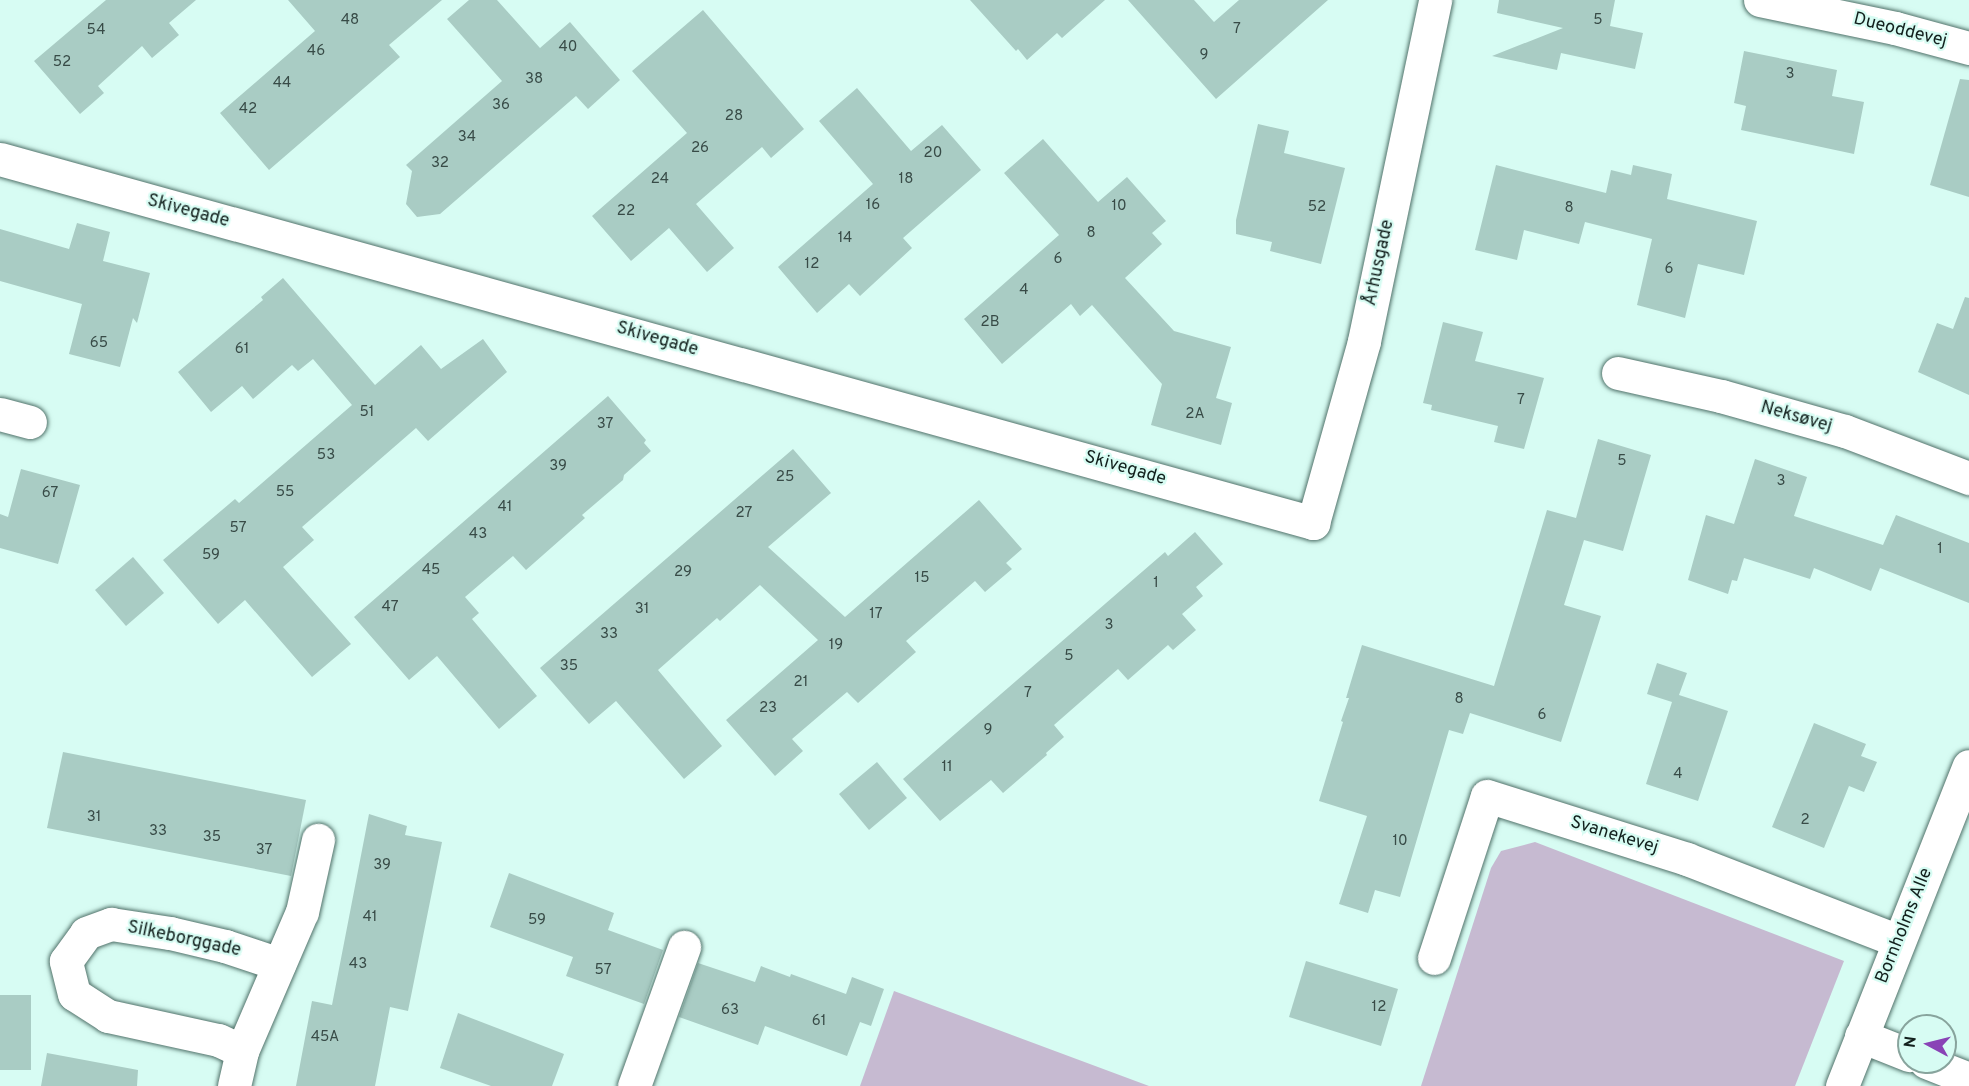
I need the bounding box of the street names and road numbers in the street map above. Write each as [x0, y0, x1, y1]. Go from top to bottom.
street label: Dueoddevej [1851, 9, 1949, 53]
street label: Skivegade [145, 191, 231, 233]
street label: Århusgade [1360, 218, 1400, 308]
street label: Skivegade [614, 318, 700, 362]
street label: Neksøvej [1758, 398, 1834, 438]
street label: Skivegade [1082, 447, 1168, 491]
street label: Svanekevej [1567, 812, 1661, 860]
street label: Bornholms Alle [1872, 865, 1938, 987]
street label: Silkeborggade [125, 917, 243, 963]

